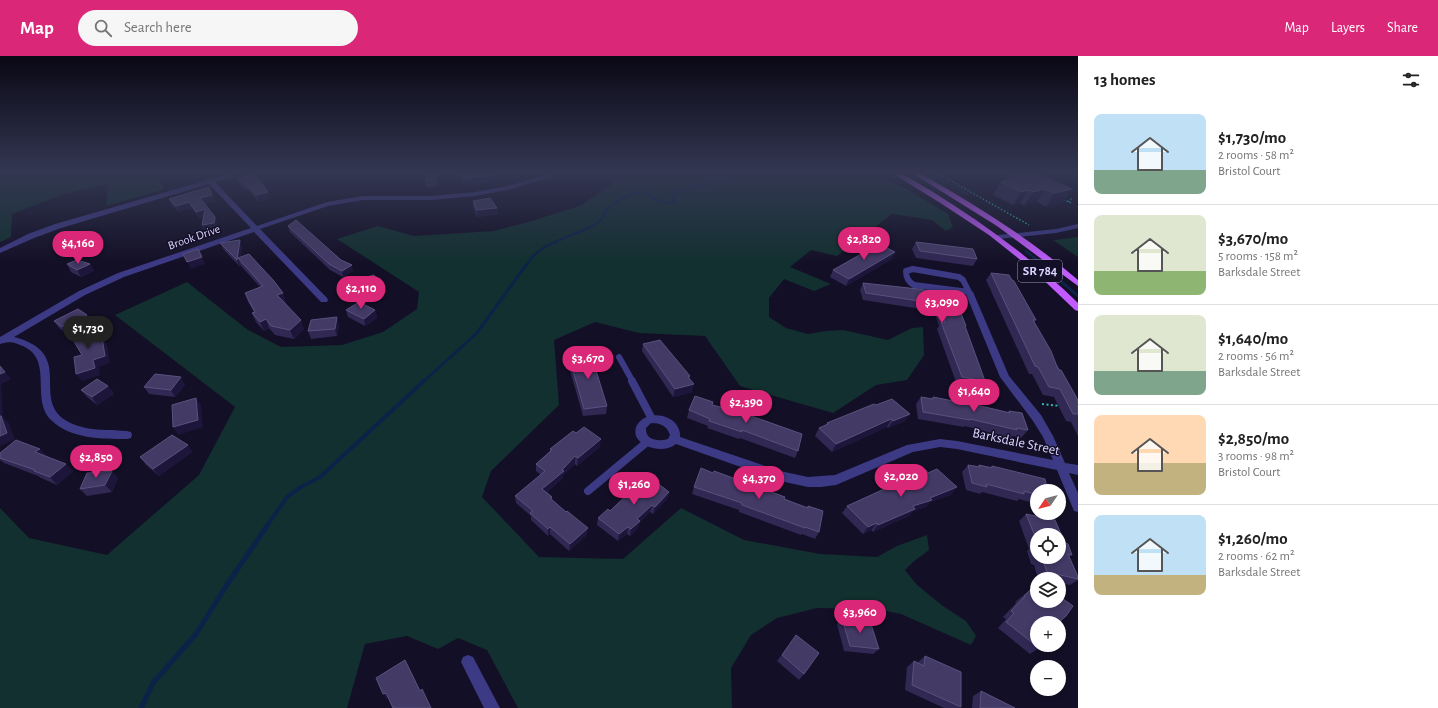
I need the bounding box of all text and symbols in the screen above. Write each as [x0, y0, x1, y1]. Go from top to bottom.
search box [78, 10, 358, 46]
icon: search [92, 17, 114, 39]
text: Map [20, 19, 54, 38]
text: Search here [124, 20, 192, 35]
text: Map [1284, 21, 1309, 35]
text: Layers [1331, 21, 1365, 35]
text: Share [1387, 21, 1418, 35]
icon: filters [1400, 69, 1422, 91]
text: 13 homes [1094, 71, 1156, 88]
text: $1,730/mo [1218, 129, 1286, 146]
icon: home [1126, 130, 1174, 178]
text: 2 rooms · 58 m² [1218, 149, 1294, 162]
text: Bristol Court [1218, 165, 1280, 178]
street label: Brook Drive [166, 222, 222, 252]
pin: $2,820 [831, 227, 897, 261]
text: $3,670/mo [1218, 230, 1288, 247]
pin: $4,160 [45, 231, 111, 265]
icon: home [1126, 231, 1174, 279]
text: $2,820 [847, 233, 881, 246]
text: $4,160 [61, 237, 95, 250]
text: 5 rooms · 158 m² [1218, 250, 1298, 263]
road number: SR 784 [1018, 260, 1062, 282]
text: Barksdale Street [1218, 266, 1301, 279]
pin: $2,110 [328, 276, 394, 310]
text: $2,110 [345, 282, 377, 295]
pin: $3,090 [909, 290, 975, 324]
text: $3,090 [925, 296, 959, 309]
pin: $1,730 [55, 316, 121, 350]
text: $1,730 [72, 322, 104, 335]
text: $1,640/mo [1218, 330, 1288, 347]
icon: home [1126, 331, 1174, 379]
pin: $3,670 [555, 346, 621, 380]
text: 2 rooms · 56 m² [1218, 350, 1294, 363]
text: $3,670 [571, 352, 605, 365]
text: Barksdale Street [1218, 366, 1301, 379]
pin: $1,640 [941, 379, 1007, 413]
text: $1,640 [957, 385, 991, 398]
pin: $2,390 [713, 390, 779, 424]
text: $2,390 [729, 396, 763, 409]
street label: Barksdale Street [971, 426, 1061, 458]
text: $2,850/mo [1218, 430, 1289, 447]
icon: home [1126, 431, 1174, 479]
pin: $2,850 [63, 445, 129, 479]
text: 3 rooms · 98 m² [1218, 450, 1294, 463]
text: $2,850 [79, 451, 113, 464]
pin: $2,020 [868, 464, 934, 498]
pin: $4,370 [726, 466, 792, 500]
text: Bristol Court [1218, 466, 1280, 479]
text: $2,020 [884, 470, 918, 483]
pin: $1,260 [601, 472, 667, 506]
text: $4,370 [742, 472, 776, 485]
text: $1,260 [618, 478, 650, 491]
north arrow [1030, 484, 1066, 520]
map controls [1030, 484, 1066, 696]
button: locate [1030, 528, 1066, 564]
text: $1,260/mo [1218, 530, 1288, 547]
icon: home [1126, 531, 1174, 579]
text: 2 rooms · 62 m² [1218, 550, 1294, 563]
text: Barksdale Street [1218, 566, 1301, 579]
button: layers [1030, 572, 1066, 608]
pin: $3,960 [827, 600, 893, 634]
text: $3,960 [843, 606, 877, 619]
button: + [1030, 616, 1066, 652]
button: − [1030, 660, 1066, 696]

